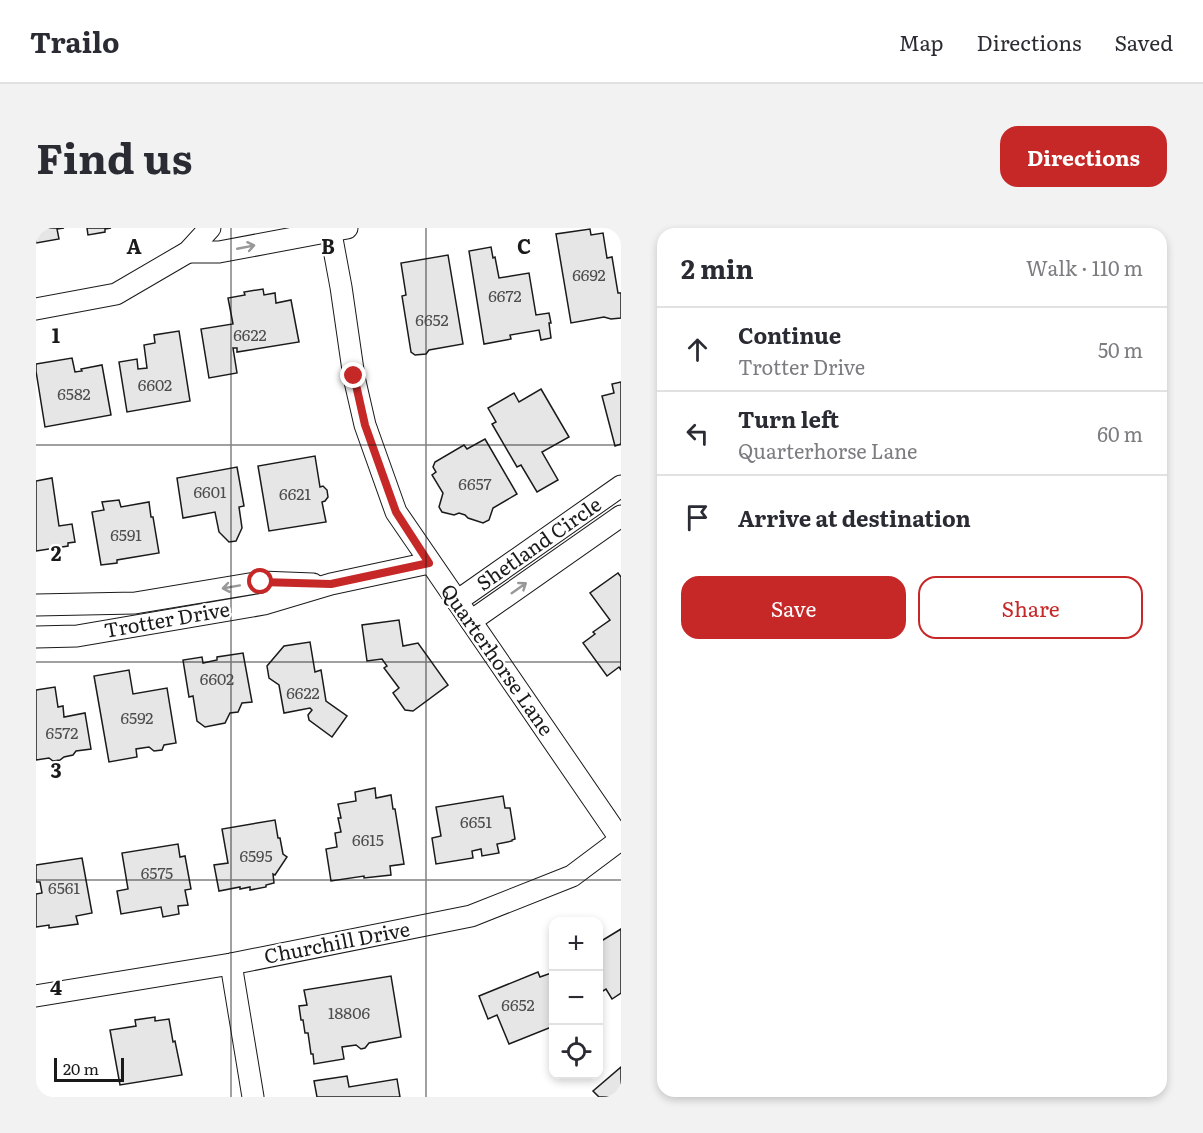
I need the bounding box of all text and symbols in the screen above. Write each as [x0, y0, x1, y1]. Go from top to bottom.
text: Trailo [30, 20, 119, 62]
text: Map [899, 26, 944, 57]
text: Directions [977, 26, 1082, 57]
text: Saved [1115, 26, 1173, 57]
text: Find us [36, 125, 193, 187]
button: Directions [1000, 126, 1167, 187]
text: A [126, 230, 142, 260]
text: B [321, 230, 335, 260]
text: C [517, 230, 531, 260]
one-way arrow [236, 241, 255, 252]
text: 2 min [681, 248, 754, 287]
text: Walk · 110 m [1026, 252, 1143, 282]
house number: 6692 [572, 262, 606, 286]
house number: 6672 [488, 283, 522, 307]
house number: 6652 [415, 307, 449, 331]
text: Continue [738, 318, 841, 351]
text: 1 [52, 319, 60, 349]
house number: 6622 [233, 322, 267, 346]
icon: ahead [681, 333, 714, 366]
text: 50 m [1098, 334, 1143, 364]
text: Trotter Drive [738, 351, 865, 381]
route end [340, 362, 366, 388]
house number: 6602 [138, 372, 172, 396]
house number: 6582 [57, 381, 91, 405]
text: Turn left [738, 402, 839, 435]
icon: left [681, 417, 714, 450]
text: 60 m [1097, 418, 1143, 448]
text: Quarterhorse Lane [738, 435, 917, 465]
house number: 6657 [458, 471, 492, 495]
house number: 6601 [194, 479, 227, 503]
house number: 6621 [279, 481, 311, 505]
street label: Shetland Circle [469, 488, 606, 597]
icon: arrive [681, 501, 714, 534]
text: Arrive at destination [738, 501, 971, 534]
house number: 6591 [110, 522, 142, 546]
text: 2 [51, 537, 62, 567]
route start [247, 568, 273, 594]
button: Save [681, 576, 906, 639]
button: Share [918, 576, 1143, 639]
street label: Quarterhorse Lane [435, 577, 562, 741]
one-way arrow [511, 581, 527, 594]
one-way arrow [222, 582, 242, 593]
street label: Trotter Drive [101, 592, 232, 644]
house number: 6602 [200, 666, 234, 690]
house number: 6622 [286, 680, 320, 704]
house number: 6592 [121, 705, 153, 729]
house number: 6572 [46, 720, 78, 744]
text: 3 [50, 754, 62, 784]
house number: 6651 [460, 809, 492, 833]
house number: 6615 [352, 827, 384, 851]
house number: 6595 [239, 843, 273, 867]
house number: 6575 [141, 860, 173, 884]
house number: 6561 [48, 875, 80, 899]
street label: Churchill Drive [261, 912, 412, 970]
map controls [549, 917, 603, 1079]
button: + [549, 917, 603, 971]
text: 4 [50, 971, 62, 1001]
button: − [549, 971, 603, 1025]
house number: 6652 [501, 992, 535, 1016]
house number: 18806 [328, 1000, 370, 1024]
button: locate [549, 1025, 603, 1079]
scale bar [54, 1055, 124, 1082]
text: 20 m [63, 1056, 99, 1080]

